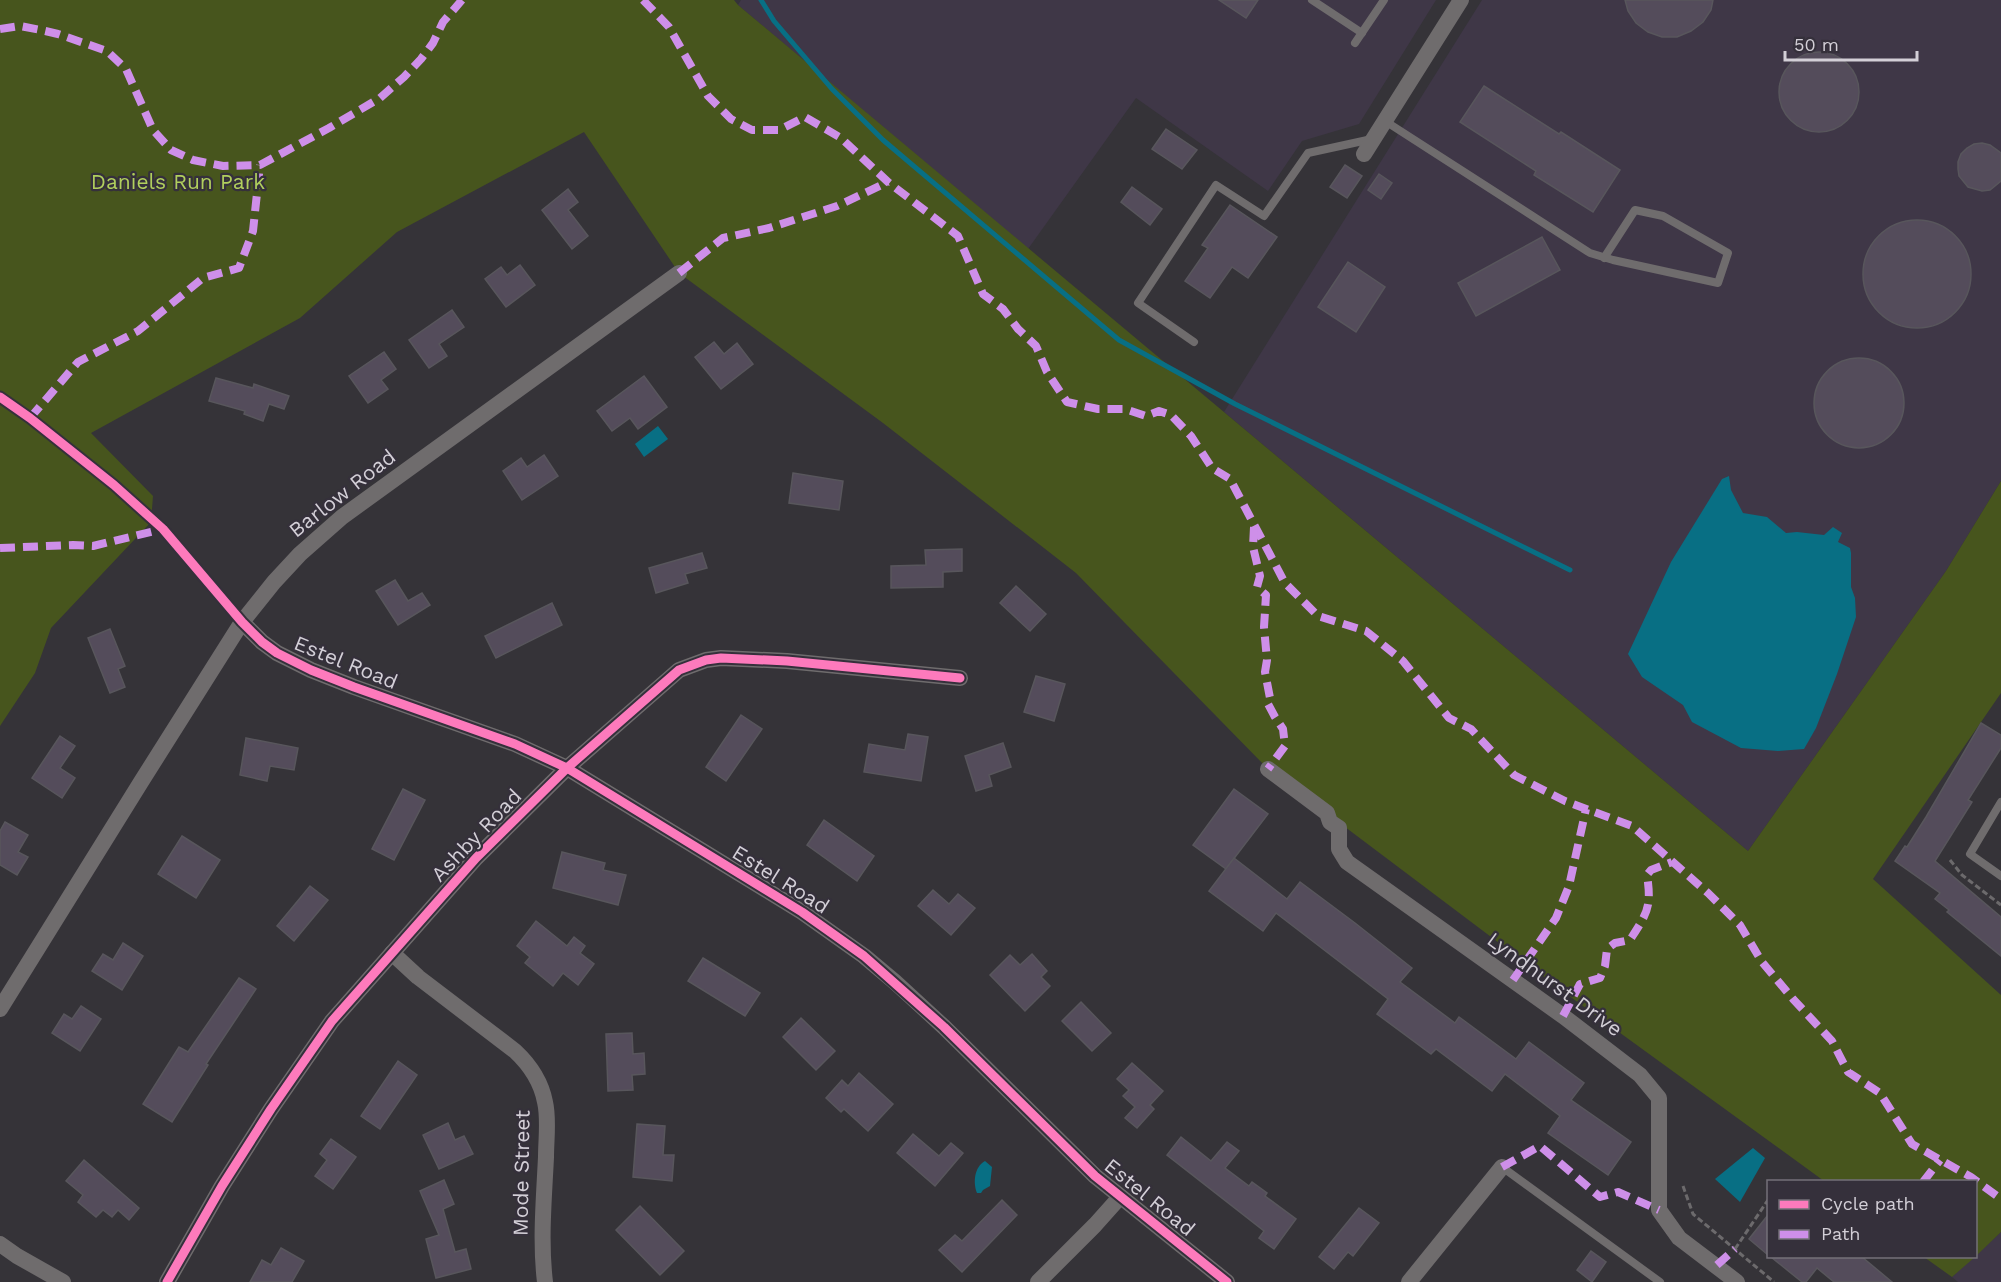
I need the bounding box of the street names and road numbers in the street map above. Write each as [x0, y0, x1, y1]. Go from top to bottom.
street label: Barlow Road [284, 444, 400, 542]
street label: Estel Road [291, 630, 401, 694]
street label: Ashby Road [426, 783, 526, 887]
street label: Estel Road [728, 839, 834, 919]
street label: Lyndhurst Drive [1483, 927, 1627, 1041]
street label: Mode Street [507, 1110, 535, 1236]
street label: Estel Road [1100, 1153, 1200, 1241]

